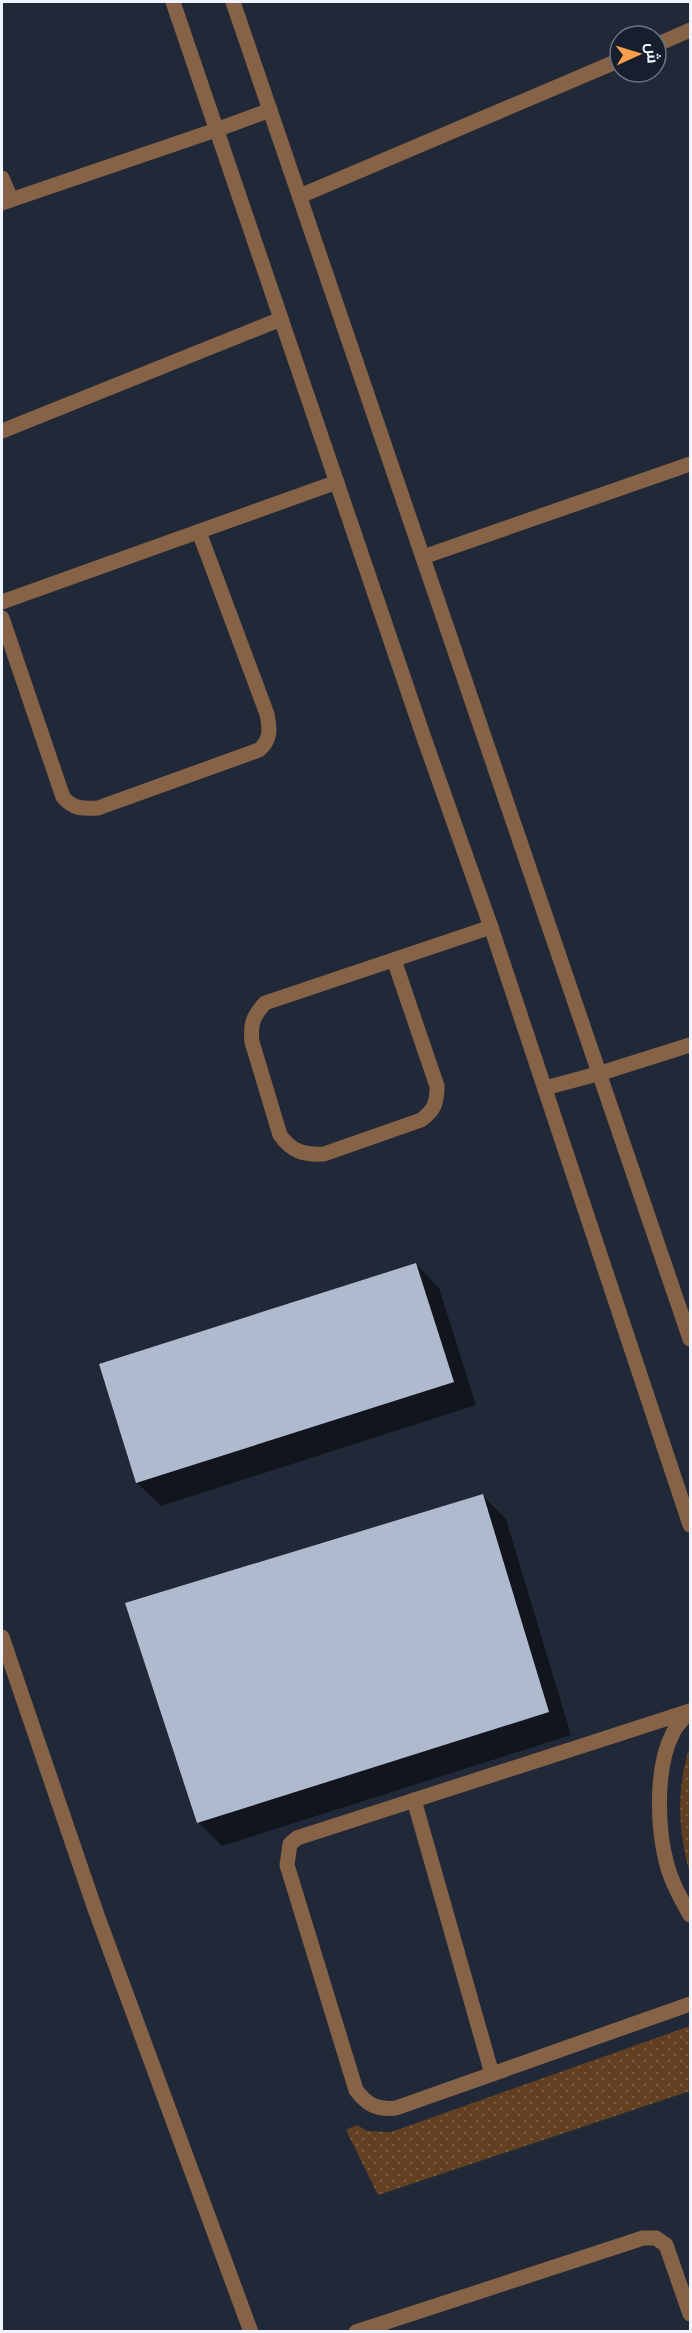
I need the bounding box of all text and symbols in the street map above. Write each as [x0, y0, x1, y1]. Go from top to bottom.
north arrow [608, 24, 668, 84]
text: ش [641, 42, 663, 64]

